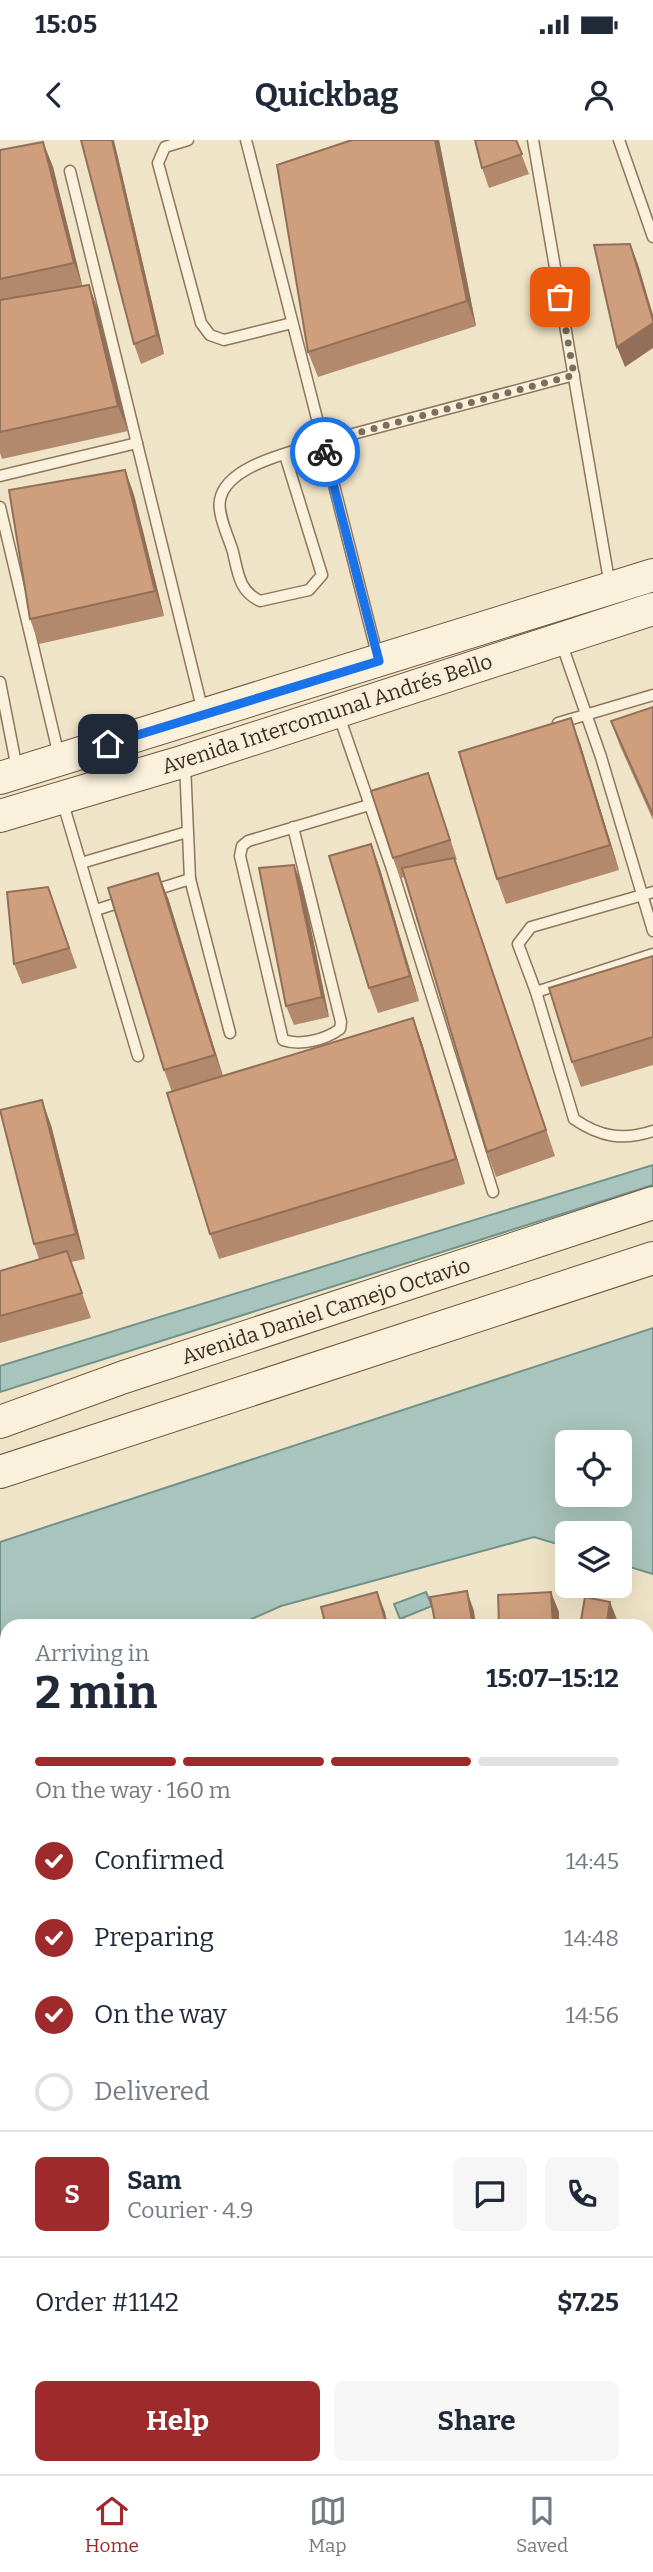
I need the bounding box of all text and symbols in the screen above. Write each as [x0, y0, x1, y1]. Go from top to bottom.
text: 15:05 [35, 9, 97, 40]
icon: back [35, 76, 73, 114]
text: Quickbag [254, 76, 399, 114]
icon: person [580, 76, 618, 114]
pin [530, 267, 590, 327]
icon: bag [541, 278, 579, 316]
courier [290, 417, 360, 487]
icon: bike [306, 433, 344, 471]
street label: Avenida Intercomunal Andrés Bello [158, 648, 496, 780]
pin [78, 714, 138, 774]
icon: home [89, 725, 127, 763]
street label: Avenida Daniel Camejo Octavio [178, 1252, 474, 1370]
map controls [555, 1430, 632, 1598]
button: locate [555, 1430, 632, 1507]
button: layers [555, 1521, 632, 1598]
text: Arriving in [35, 1639, 149, 1667]
text: 15:07–15:12 [486, 1663, 619, 1694]
text: 2 min [35, 1665, 157, 1720]
text: On the way · 160 m [35, 1776, 231, 1804]
icon: check [35, 1842, 73, 1880]
text: Confirmed [94, 1845, 224, 1876]
text: 14:45 [566, 1847, 619, 1875]
icon: check [35, 1919, 73, 1957]
text: Preparing [94, 1922, 214, 1953]
text: 14:48 [564, 1924, 619, 1952]
icon: check [35, 1996, 73, 2034]
text: On the way [94, 1999, 227, 2030]
text: 14:56 [566, 2001, 619, 2029]
text: Delivered [94, 2076, 209, 2107]
button: chat [453, 2157, 527, 2231]
button: phone [545, 2157, 619, 2231]
text: Sam [127, 2165, 182, 2196]
text: S [64, 2179, 80, 2210]
text: Courier · 4.9 [127, 2196, 254, 2224]
text: Order #1142 [35, 2287, 179, 2318]
text: $7.25 [557, 2287, 619, 2318]
button: Help [35, 2381, 320, 2461]
button: Share [334, 2381, 619, 2461]
tab: Home [85, 2492, 139, 2557]
tab: Map [308, 2492, 347, 2557]
tab: Saved [516, 2492, 568, 2557]

